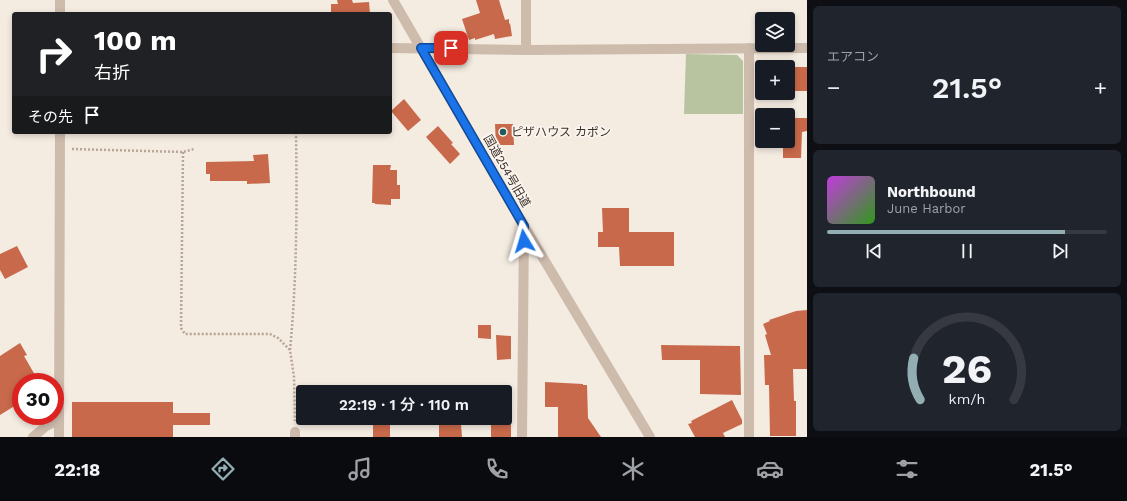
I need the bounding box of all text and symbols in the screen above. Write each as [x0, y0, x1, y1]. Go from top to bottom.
map controls [755, 12, 795, 148]
button: layers [755, 12, 795, 52]
text: 100 m [94, 24, 177, 57]
icon: right [28, 28, 80, 80]
pin [434, 31, 468, 65]
icon: arrive [440, 37, 462, 59]
text: エアコン [827, 49, 879, 64]
button: + [755, 60, 795, 100]
text: 右折 [94, 62, 130, 83]
text: 21.5° [932, 70, 1002, 105]
text: − [827, 75, 840, 100]
text: + [1094, 75, 1107, 100]
icon: arrive [81, 104, 103, 126]
text: その先 [28, 108, 73, 126]
button: − [755, 108, 795, 148]
place label: ピザハウス カポン [511, 125, 611, 139]
marker: ピザハウス カポン [498, 127, 508, 137]
street label: 国道254号旧道 [481, 132, 533, 210]
text: Northbound [887, 183, 976, 201]
text: June Harbor [887, 201, 966, 216]
position arrow [503, 220, 545, 262]
icon: previous [863, 240, 885, 262]
icon: pause [956, 240, 978, 262]
icon: next [1049, 240, 1071, 262]
text: 26 [942, 344, 992, 393]
speed limit sign: 30 [12, 373, 64, 425]
text: km/h [949, 391, 985, 407]
text: 22:19 · 1 分 · 110 m [339, 396, 469, 414]
icon: directions [209, 455, 237, 483]
icon: music [346, 455, 374, 483]
icon: phone [483, 455, 511, 483]
icon: climate [619, 455, 647, 483]
icon: car [756, 455, 784, 483]
icon: filters [893, 455, 921, 483]
text: 22:18 [54, 459, 100, 480]
text: 21.5° [1029, 459, 1073, 480]

